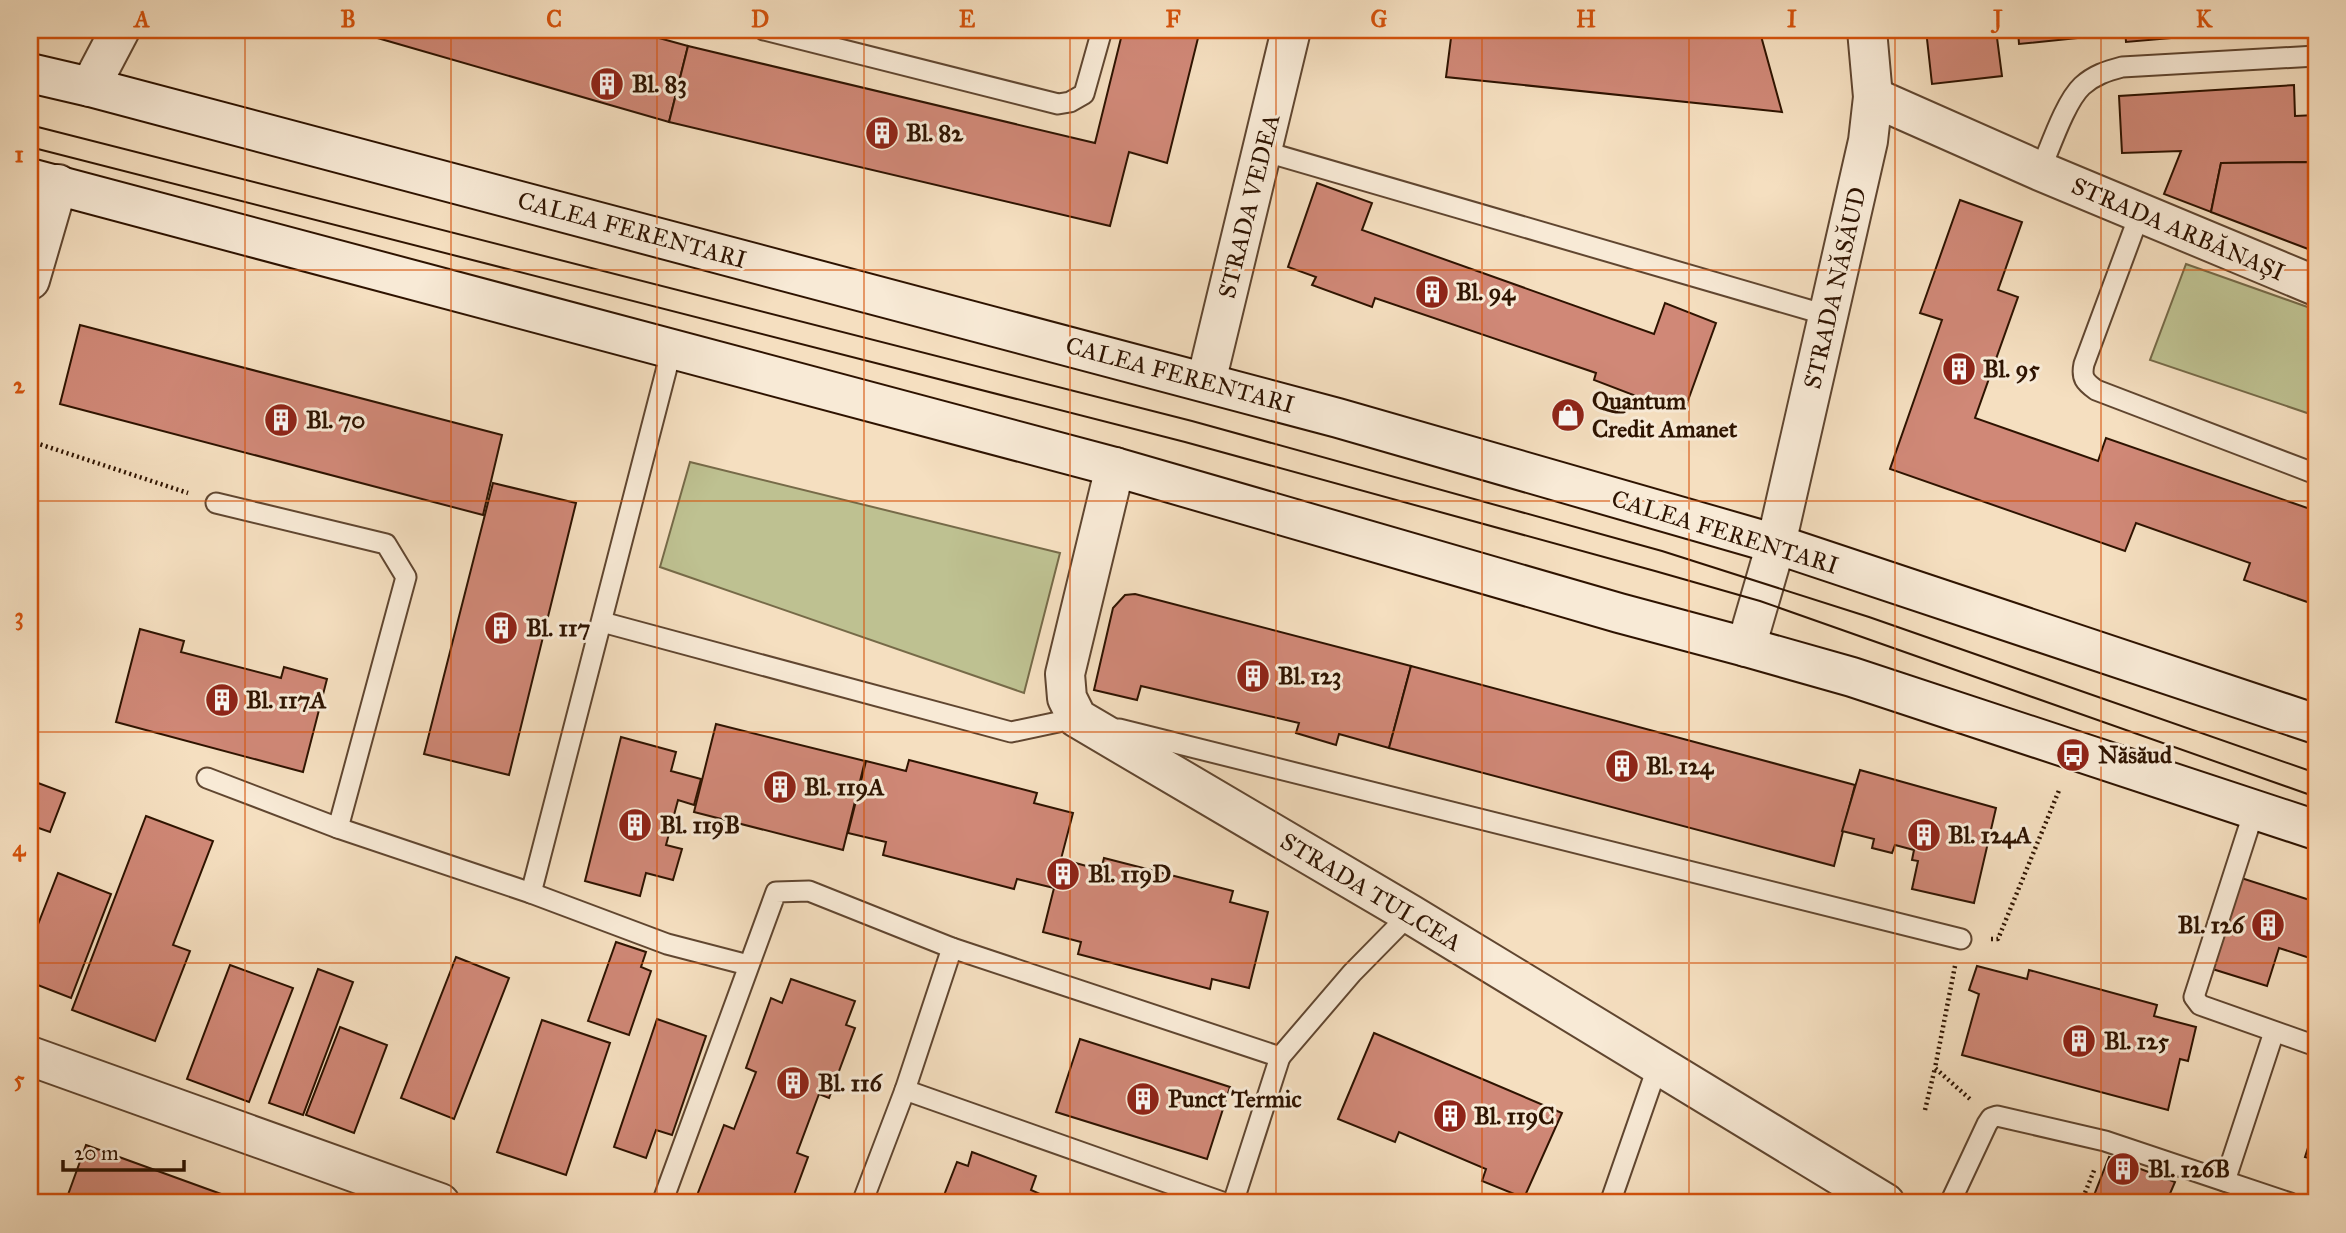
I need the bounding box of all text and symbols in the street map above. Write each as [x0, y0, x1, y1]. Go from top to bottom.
text: A [132, 5, 150, 33]
text: B [340, 5, 356, 33]
text: C [546, 5, 562, 33]
text: D [751, 5, 769, 33]
text: E [959, 5, 976, 33]
text: F [1165, 5, 1181, 33]
text: G [1371, 5, 1388, 33]
text: H [1576, 5, 1596, 33]
text: I [1787, 5, 1797, 33]
text: J [1990, 5, 2003, 34]
text: K [2196, 5, 2214, 33]
building icon: Bl. 83 [588, 65, 626, 103]
place label: Bl. 83 [632, 69, 687, 99]
street label: STRADA VEDEA [1212, 111, 1286, 301]
building icon: Bl. 82 [863, 114, 901, 152]
place label: Bl. 82 [906, 118, 964, 148]
text: 1 [14, 140, 24, 168]
street label: STRADA ARBĂNAȘI [2067, 171, 2289, 287]
street label: STRADA NĂSĂUD [1797, 184, 1873, 392]
street label: CALEA FERENTARI [514, 185, 750, 275]
building icon: Bl. 94 [1413, 273, 1451, 311]
place label: Bl. 94 [1456, 277, 1516, 307]
street label: CALEA FERENTARI [1062, 330, 1298, 420]
building icon: Bl. 95 [1940, 350, 1978, 388]
place label: Bl. 95 [1983, 354, 2040, 384]
text: 2 [13, 371, 25, 399]
place label: Quantum Credit Amanet [1592, 386, 1738, 444]
shop icon: Quantum Credit Amanet [1549, 396, 1587, 434]
building icon: Bl. 70 [262, 401, 300, 439]
place label: Bl. 70 [306, 405, 365, 435]
street label: CALEA FERENTARI [1608, 483, 1842, 581]
text: 3 [14, 602, 24, 631]
building icon: Bl. 117 [482, 609, 520, 647]
place label: Bl. 117 [526, 613, 590, 643]
building icon: Bl. 123 [1234, 657, 1272, 695]
place label: Bl. 123 [1278, 661, 1341, 691]
building icon: Bl. 117A [203, 681, 241, 719]
place label: Bl. 117A [246, 685, 327, 715]
bus stop icon: Năsăud [2054, 736, 2092, 774]
place label: Năsăud [2098, 740, 2173, 770]
building icon: Bl. 124 [1603, 747, 1641, 785]
place label: Bl. 124 [1646, 751, 1715, 781]
building icon: Bl. 119A [761, 768, 799, 806]
place label: Bl. 119A [804, 772, 885, 802]
building icon: Bl. 119B [616, 806, 654, 844]
place label: Bl. 119B [660, 810, 740, 840]
building icon: Bl. 124A [1905, 816, 1943, 854]
place label: Bl. 124A [1948, 820, 2032, 850]
street label: STRADA TULCEA [1275, 826, 1467, 958]
text: 4 [13, 834, 27, 862]
building icon: Bl. 119D [1044, 855, 1082, 893]
place label: Bl. 119D [1088, 859, 1171, 889]
building icon: Bl. 126 [2249, 906, 2287, 944]
place label: Bl. 126 [2178, 910, 2246, 940]
building icon: Bl. 125 [2060, 1022, 2098, 1060]
place label: Bl. 125 [2104, 1026, 2170, 1056]
building icon: Bl. 116 [774, 1064, 812, 1102]
text: 5 [14, 1065, 25, 1093]
place label: Bl. 116 [818, 1068, 883, 1098]
building icon: Punct Termic [1124, 1080, 1162, 1118]
place label: Punct Termic [1168, 1084, 1302, 1114]
building icon: Bl. 119C [1431, 1097, 1469, 1135]
place label: Bl. 119C [1474, 1101, 1555, 1131]
scale bar [63, 1128, 184, 1172]
text: 20 m [74, 1140, 119, 1166]
building icon: Bl. 126B [2104, 1150, 2142, 1188]
place label: Bl. 126B [2148, 1154, 2230, 1184]

